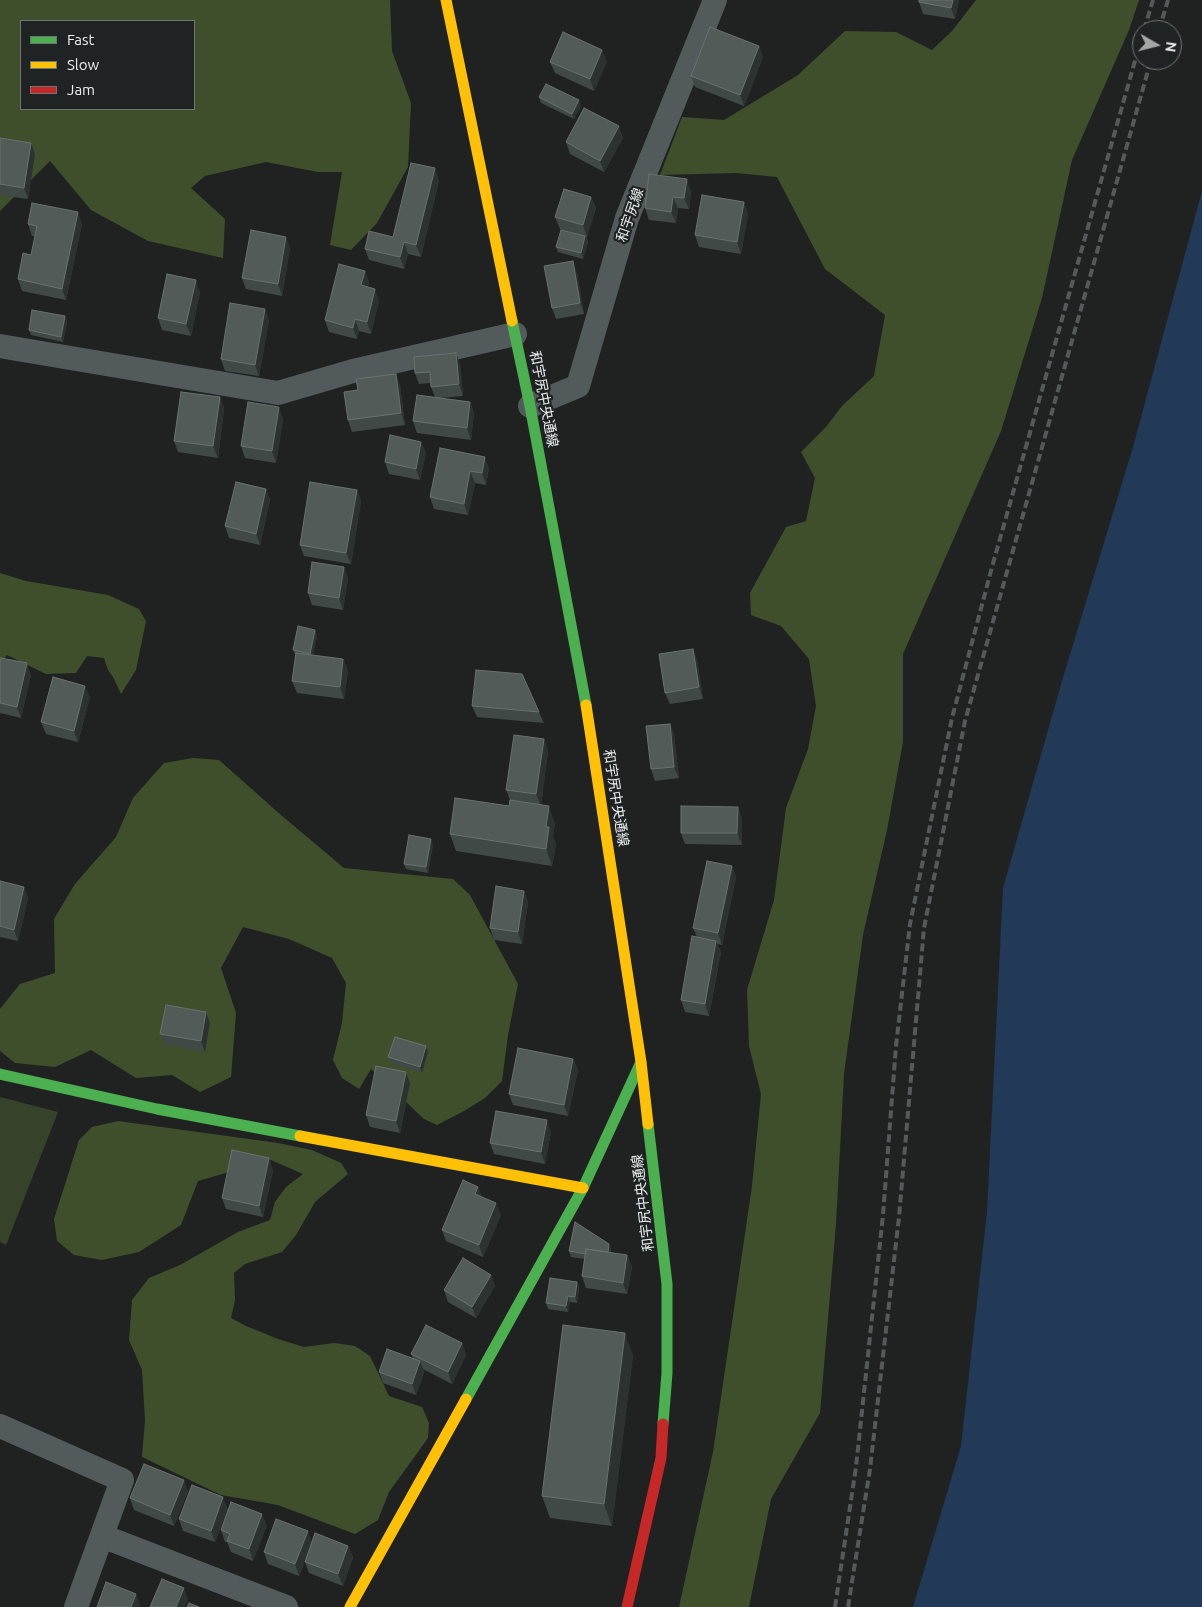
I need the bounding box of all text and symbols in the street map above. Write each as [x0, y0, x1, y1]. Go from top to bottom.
legend [20, 20, 195, 110]
north arrow [1132, 20, 1182, 70]
text: Fast [67, 31, 94, 48]
text: N [1162, 41, 1180, 53]
text: Slow [67, 56, 99, 73]
text: Jam [67, 81, 95, 98]
street label: 和宇尻線 [613, 186, 647, 244]
street label: 和宇尻中央通線 [526, 349, 562, 449]
street label: 和宇尻中央通線 [600, 748, 632, 848]
street label: 和宇尻中央通線 [629, 1153, 657, 1253]

